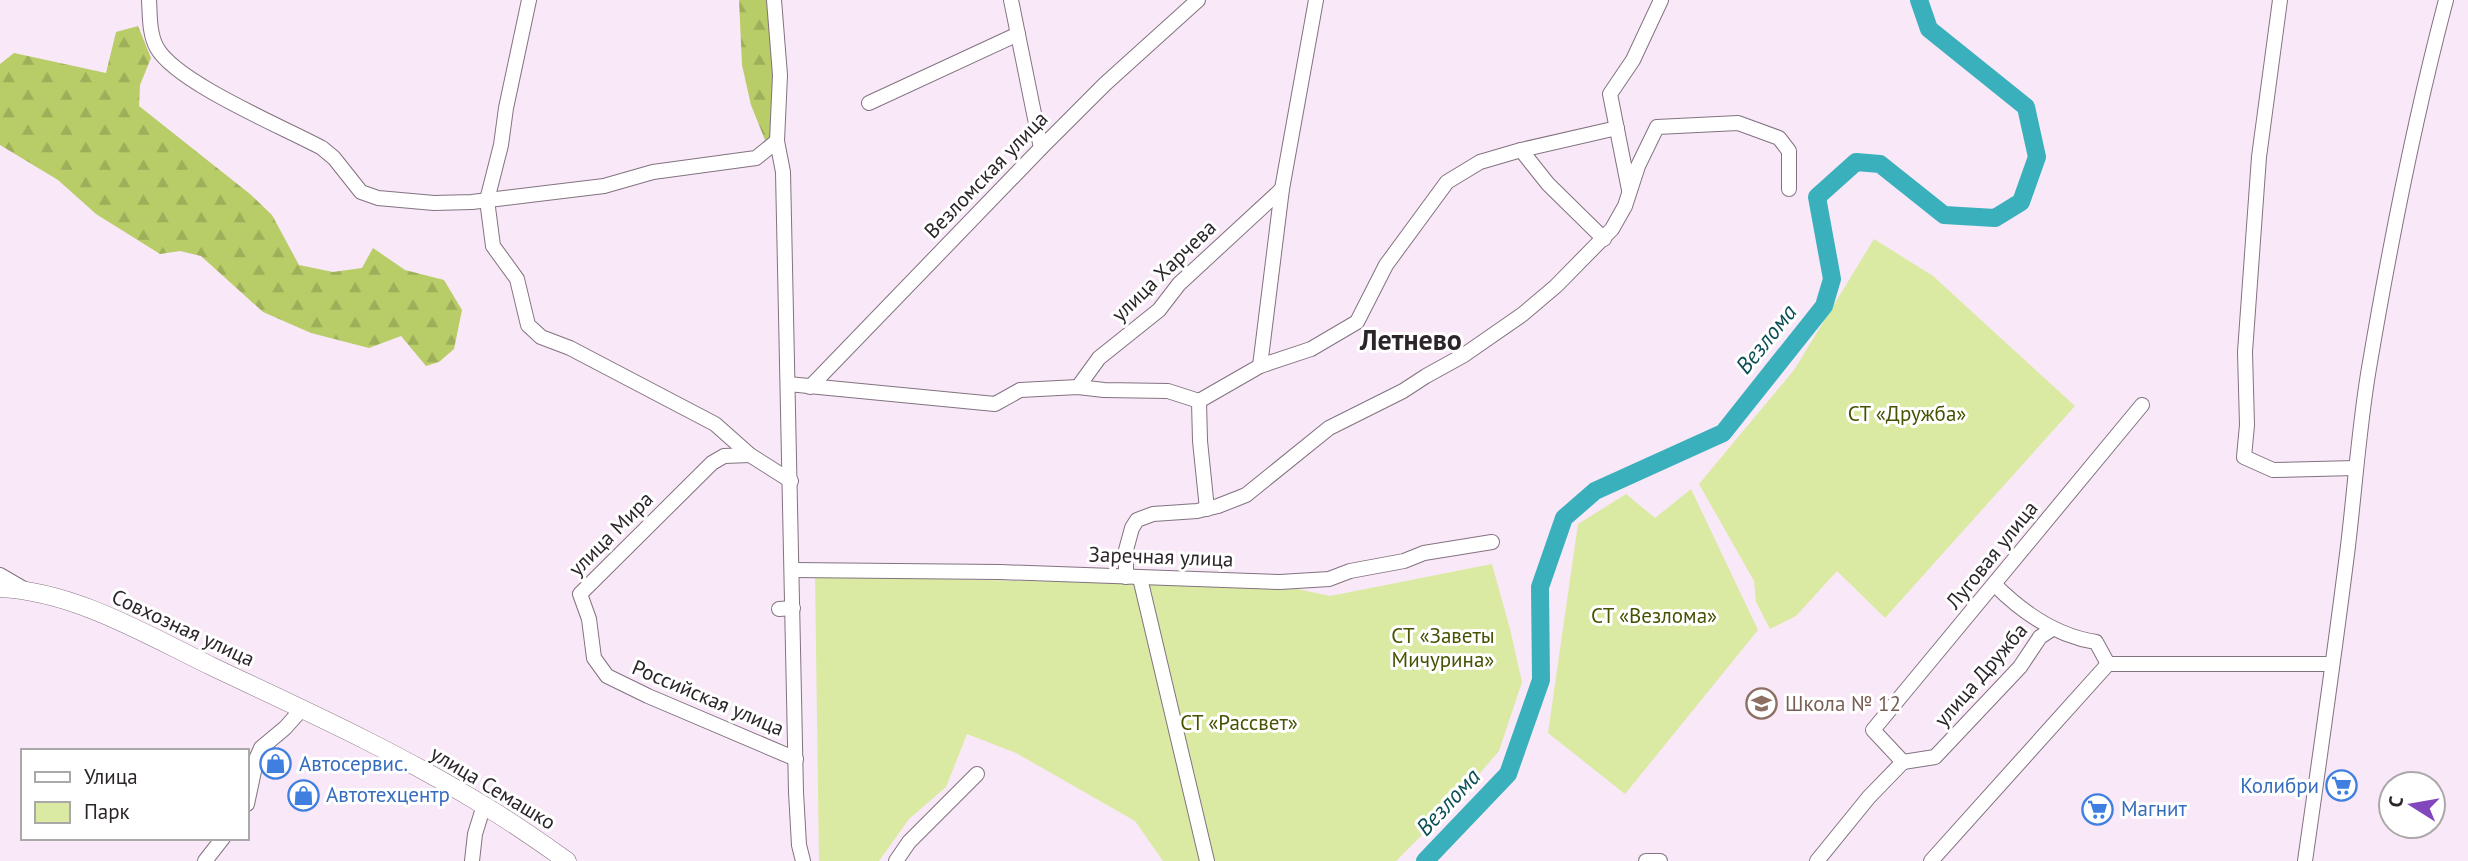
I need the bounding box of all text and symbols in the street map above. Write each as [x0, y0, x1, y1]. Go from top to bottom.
street label: Везломская улица [918, 105, 1053, 244]
street label: улица Харчева [1106, 214, 1222, 327]
water label: Везлома [1729, 298, 1802, 379]
district label: Летнево [1359, 321, 1462, 358]
park label: СТ «Дружба» [1848, 400, 1966, 427]
street label: улица Мира [563, 486, 659, 582]
street label: Луговая улица [1939, 495, 2043, 615]
street label: Заречная улица [1088, 540, 1234, 573]
street label: Совхозная улица [107, 583, 259, 672]
park label: СТ «Везлома» [1591, 602, 1717, 629]
street label: улица Дружба [1928, 617, 2033, 732]
park label: СТ «Заветы Мичурина» [1391, 622, 1495, 673]
street label: Российская улица [628, 653, 788, 742]
school or university icon: Школа № 12 [1745, 687, 1779, 721]
place label: Школа № 12 [1785, 690, 1901, 717]
park label: СТ «Рассвет» [1180, 709, 1298, 736]
street label: улица Семашко [426, 740, 561, 836]
shop icon: Автосервис. [259, 747, 293, 781]
legend [21, 749, 248, 840]
place label: Автосервис. [299, 750, 408, 777]
water label: Везлома [1409, 762, 1486, 841]
text: Улица [84, 763, 138, 790]
supermarket icon: Колибри [2325, 769, 2359, 803]
north arrow [2377, 770, 2447, 840]
place label: Колибри [2240, 772, 2319, 799]
shop icon: Автотехцентр [286, 778, 320, 812]
place label: Автотехцентр [326, 781, 450, 808]
supermarket icon: Магнит [2081, 792, 2115, 826]
text: С [2383, 794, 2408, 809]
place label: Магнит [2121, 795, 2188, 822]
text: Парк [84, 798, 130, 825]

